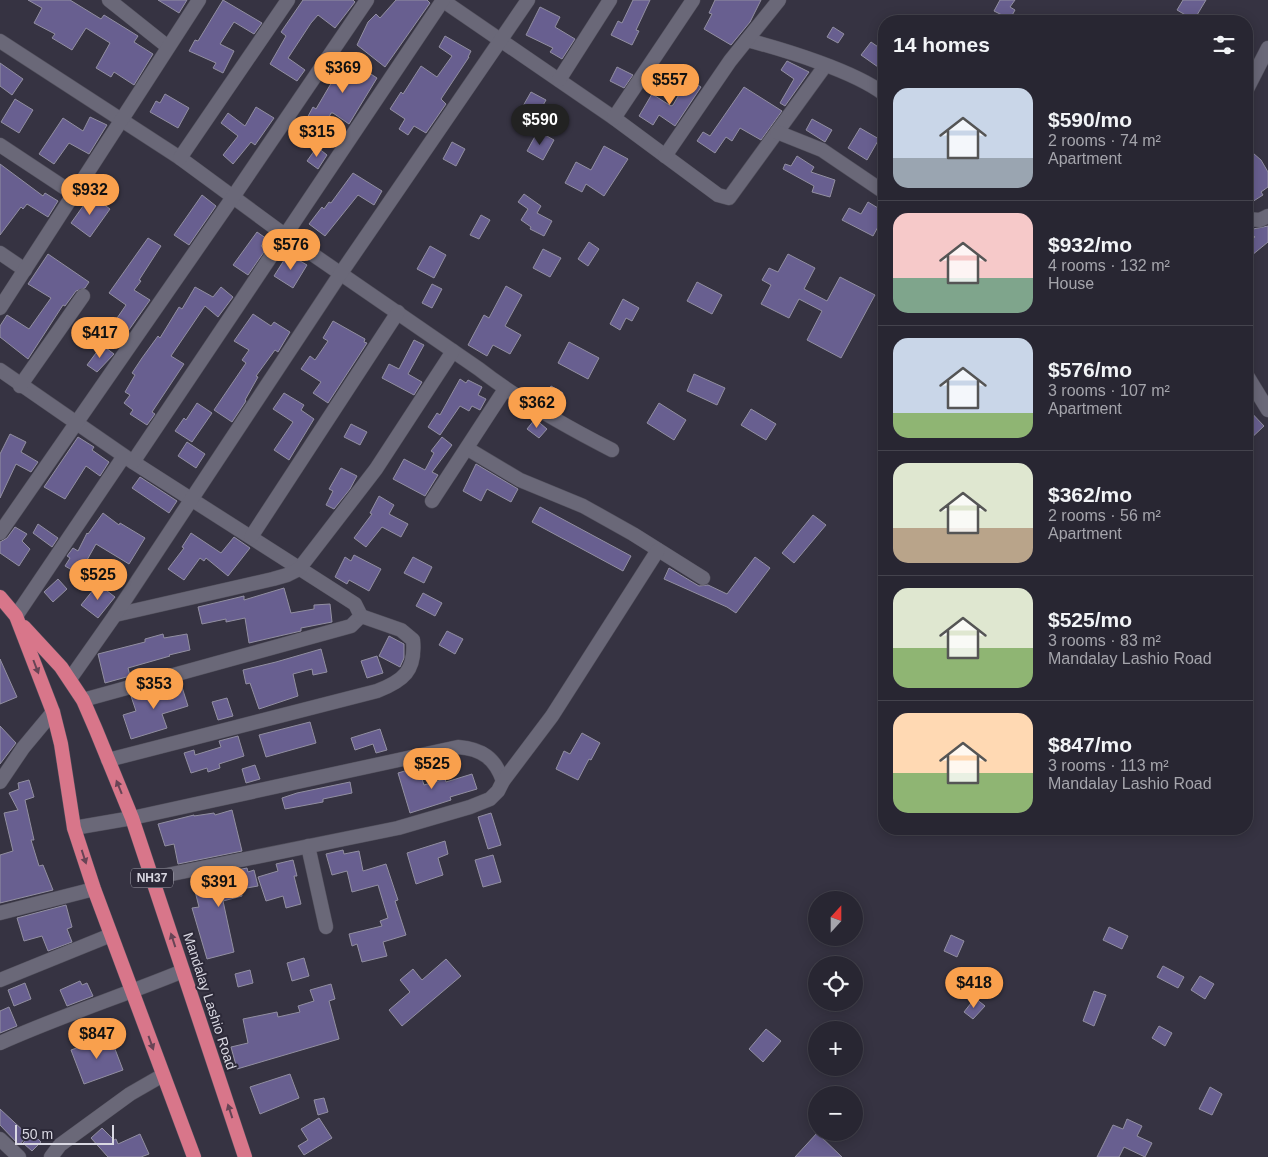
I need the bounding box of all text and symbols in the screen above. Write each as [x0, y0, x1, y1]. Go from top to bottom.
icon: filters [1210, 31, 1238, 59]
text: 14 homes [893, 33, 990, 56]
pin: $369 [313, 52, 373, 94]
text: $369 [325, 59, 361, 76]
pin: $557 [640, 64, 700, 106]
text: $557 [652, 71, 688, 88]
pin: $590 [510, 104, 570, 146]
icon: home [933, 108, 993, 168]
text: $590/mo [1048, 108, 1132, 131]
text: $590 [522, 111, 558, 128]
pin: $315 [287, 116, 347, 158]
text: $315 [299, 123, 335, 140]
text: 2 rooms · 74 m² [1048, 132, 1161, 149]
text: Apartment [1048, 150, 1122, 167]
pin: $932 [60, 174, 120, 216]
text: $932 [72, 181, 108, 198]
pin: $576 [261, 228, 321, 271]
icon: home [933, 233, 993, 293]
text: $932/mo [1048, 233, 1132, 256]
text: $576 [273, 236, 309, 253]
text: 4 rooms · 132 m² [1048, 257, 1170, 274]
text: House [1048, 275, 1094, 292]
pin: $417 [70, 316, 130, 359]
text: $417 [82, 324, 118, 341]
icon: home [933, 358, 993, 418]
text: $576/mo [1048, 358, 1132, 381]
text: 3 rooms · 107 m² [1048, 382, 1170, 399]
pin: $362 [507, 386, 567, 429]
text: $362 [519, 394, 555, 411]
text: Apartment [1048, 400, 1122, 417]
icon: home [933, 483, 993, 543]
text: $362/mo [1048, 483, 1132, 506]
text: 2 rooms · 56 m² [1048, 507, 1161, 524]
text: Apartment [1048, 525, 1122, 542]
pin: $525 [68, 558, 128, 601]
text: $525 [80, 566, 116, 583]
icon: home [933, 608, 993, 668]
text: $525/mo [1048, 608, 1132, 631]
text: 3 rooms · 83 m² [1048, 632, 1161, 649]
text: Mandalay Lashio Road [1048, 650, 1212, 667]
one-way arrow [32, 659, 40, 674]
pin: $353 [124, 668, 184, 710]
text: $353 [136, 675, 172, 692]
icon: home [933, 733, 993, 793]
text: $847/mo [1048, 733, 1132, 756]
pin: $525 [402, 748, 462, 790]
text: $525 [414, 755, 450, 772]
text: 3 rooms · 113 m² [1048, 757, 1169, 774]
text: Mandalay Lashio Road [1048, 775, 1212, 792]
one-way arrow [115, 779, 123, 794]
one-way arrow [80, 850, 88, 865]
pin: $391 [189, 866, 249, 908]
road number: NH37 [131, 868, 173, 888]
text: $391 [201, 873, 237, 890]
north arrow [808, 891, 862, 946]
map controls [808, 891, 863, 1141]
street label: Mandalay Lashio Road [180, 930, 240, 1072]
one-way arrow [169, 932, 177, 947]
button: locate [808, 956, 863, 1011]
pin: $418 [944, 966, 1004, 1009]
text: $418 [956, 974, 992, 991]
pin: $847 [67, 1018, 127, 1060]
button: + [808, 1021, 863, 1076]
text: $847 [79, 1025, 115, 1042]
one-way arrow [147, 1036, 155, 1051]
button: − [808, 1086, 863, 1141]
one-way arrow [226, 1103, 233, 1118]
scale bar [15, 1122, 114, 1145]
text: 50 m [22, 1126, 53, 1142]

